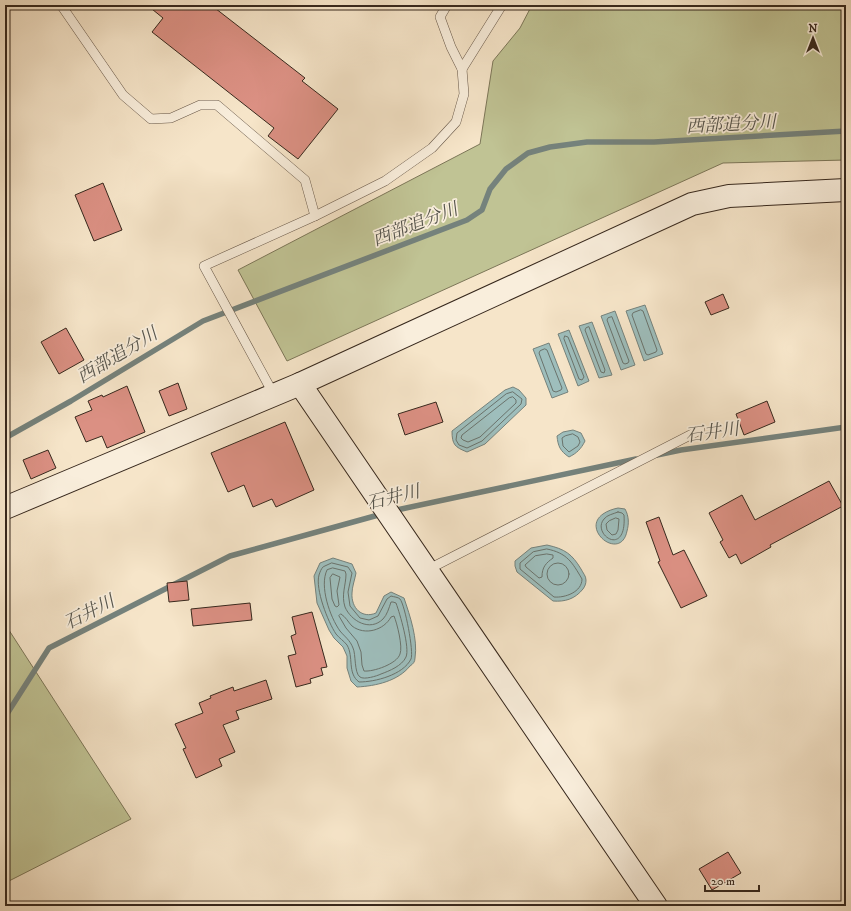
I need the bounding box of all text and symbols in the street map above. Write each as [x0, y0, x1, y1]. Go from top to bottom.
north arrow [793, 18, 833, 58]
text: N [808, 22, 818, 36]
water label: 西部追分川 [686, 112, 779, 138]
water label: 西部追分川 [369, 198, 463, 251]
water label: 西部追分川 [73, 322, 163, 388]
water label: 石井川 [684, 418, 742, 448]
water label: 石井川 [364, 480, 424, 515]
water label: 石井川 [60, 590, 120, 635]
scale bar [705, 867, 759, 893]
text: 20 m [711, 874, 735, 889]

